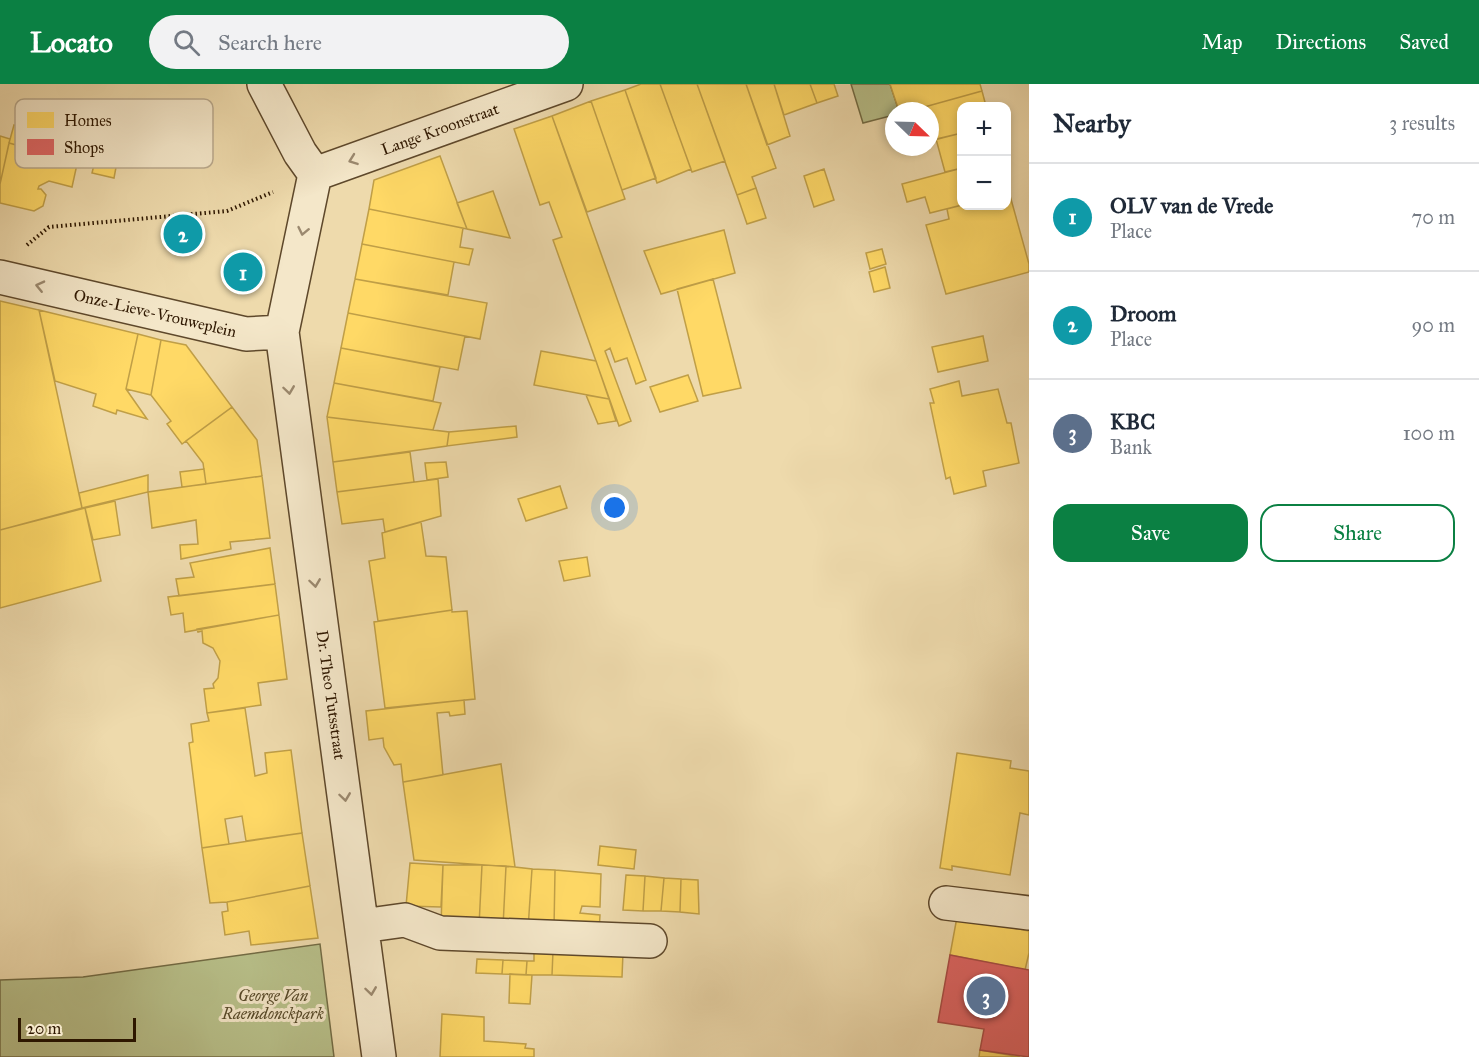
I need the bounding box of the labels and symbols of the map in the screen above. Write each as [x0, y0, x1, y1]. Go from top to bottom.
legend [15, 99, 213, 168]
street label: Lange Kroonstraat [379, 99, 502, 160]
north arrow [885, 102, 939, 156]
text: Homes [64, 111, 112, 130]
text: Shops [64, 138, 104, 157]
one-way arrow [348, 153, 358, 166]
pin: 2 [164, 212, 202, 256]
one-way arrow [298, 226, 311, 236]
pin: 1 [224, 250, 262, 294]
one-way arrow [35, 280, 45, 293]
street label: Onze-Lieve-Vrouweplein [72, 285, 239, 341]
one-way arrow [283, 386, 295, 395]
your location [600, 493, 629, 522]
one-way arrow [309, 579, 321, 588]
street label: Dr. Theo Tutsstraat [313, 629, 350, 761]
one-way arrow [338, 793, 350, 802]
pin: 3 [966, 974, 1006, 1018]
park label: George Van Raemdonckpark [221, 986, 324, 1024]
one-way arrow [364, 986, 376, 995]
scale bar [18, 1015, 136, 1042]

